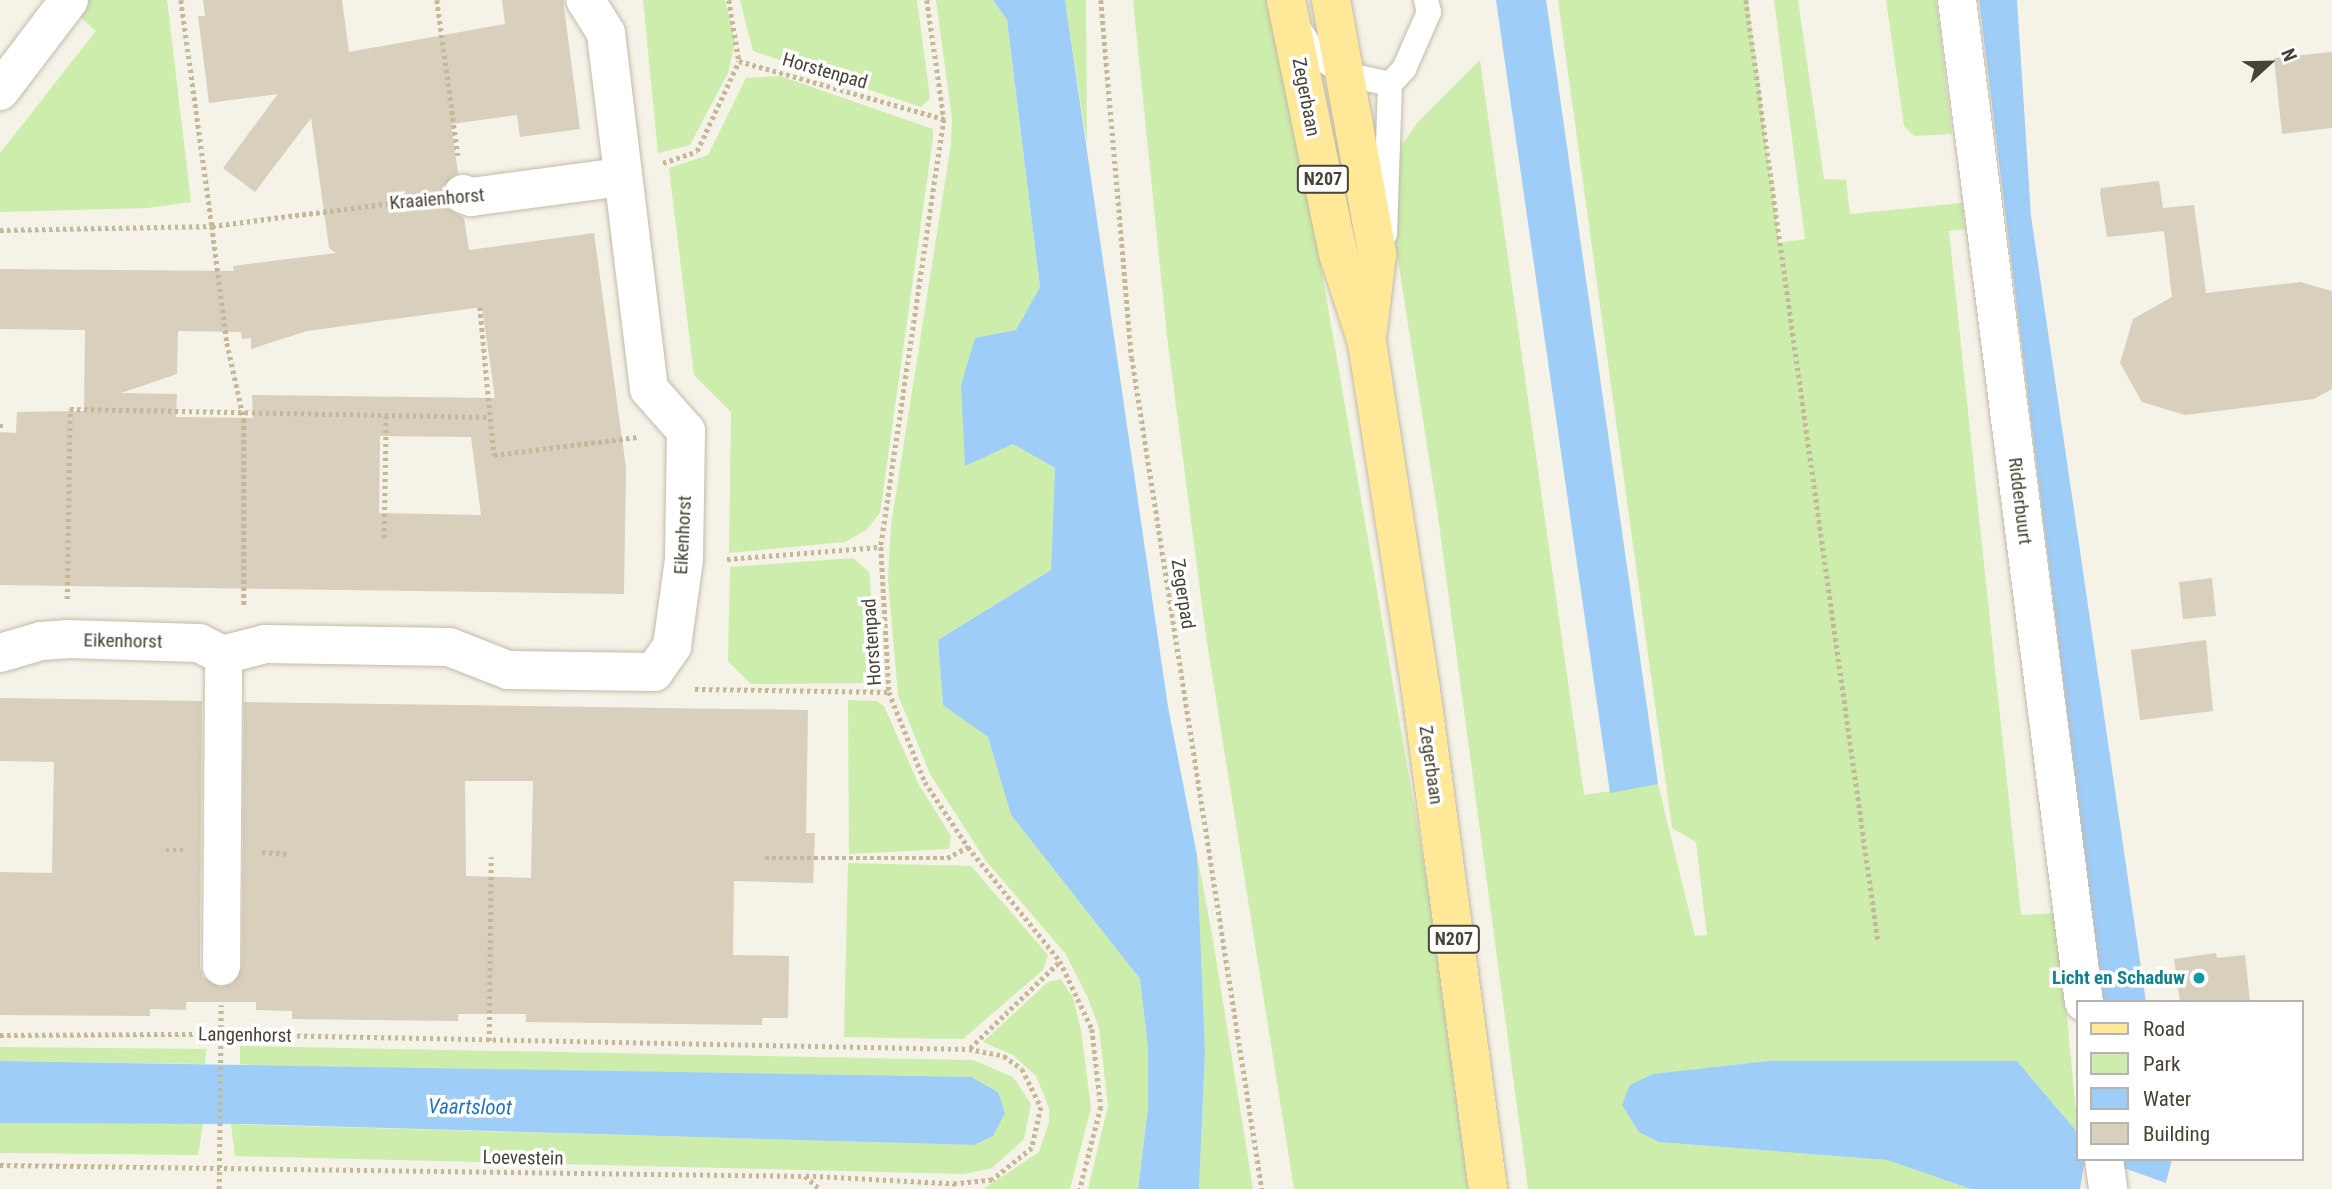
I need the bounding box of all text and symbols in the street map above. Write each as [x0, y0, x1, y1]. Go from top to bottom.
north arrow [2234, 28, 2304, 98]
text: N [2276, 45, 2302, 65]
street label: Horstenpad [780, 48, 870, 94]
street label: Zegerbaan [1287, 56, 1325, 138]
road number: N207 [1297, 164, 1349, 194]
street label: Kraaienhorst [389, 183, 485, 215]
street label: Ridderbuurt [2003, 456, 2037, 546]
street label: Eikenhorst [670, 495, 696, 575]
street label: Zegerpad [1166, 557, 1200, 631]
street label: Horstenpad [858, 598, 886, 686]
street label: Eikenhorst [83, 629, 163, 653]
street label: Zegerbaan [1414, 724, 1448, 806]
road number: N207 [1428, 924, 1480, 954]
place label: Licht en Schaduw [2052, 967, 2185, 989]
marker: Licht en Schaduw [2191, 970, 2207, 986]
legend [2076, 1000, 2304, 1161]
text: Road [2143, 1017, 2185, 1041]
street label: Langenhorst [198, 1023, 292, 1047]
text: Park [2143, 1052, 2180, 1076]
text: Water [2143, 1087, 2191, 1111]
water label: Vaartsloot [428, 1094, 512, 1120]
text: Building [2143, 1122, 2210, 1146]
street label: Loevestein [482, 1146, 564, 1170]

